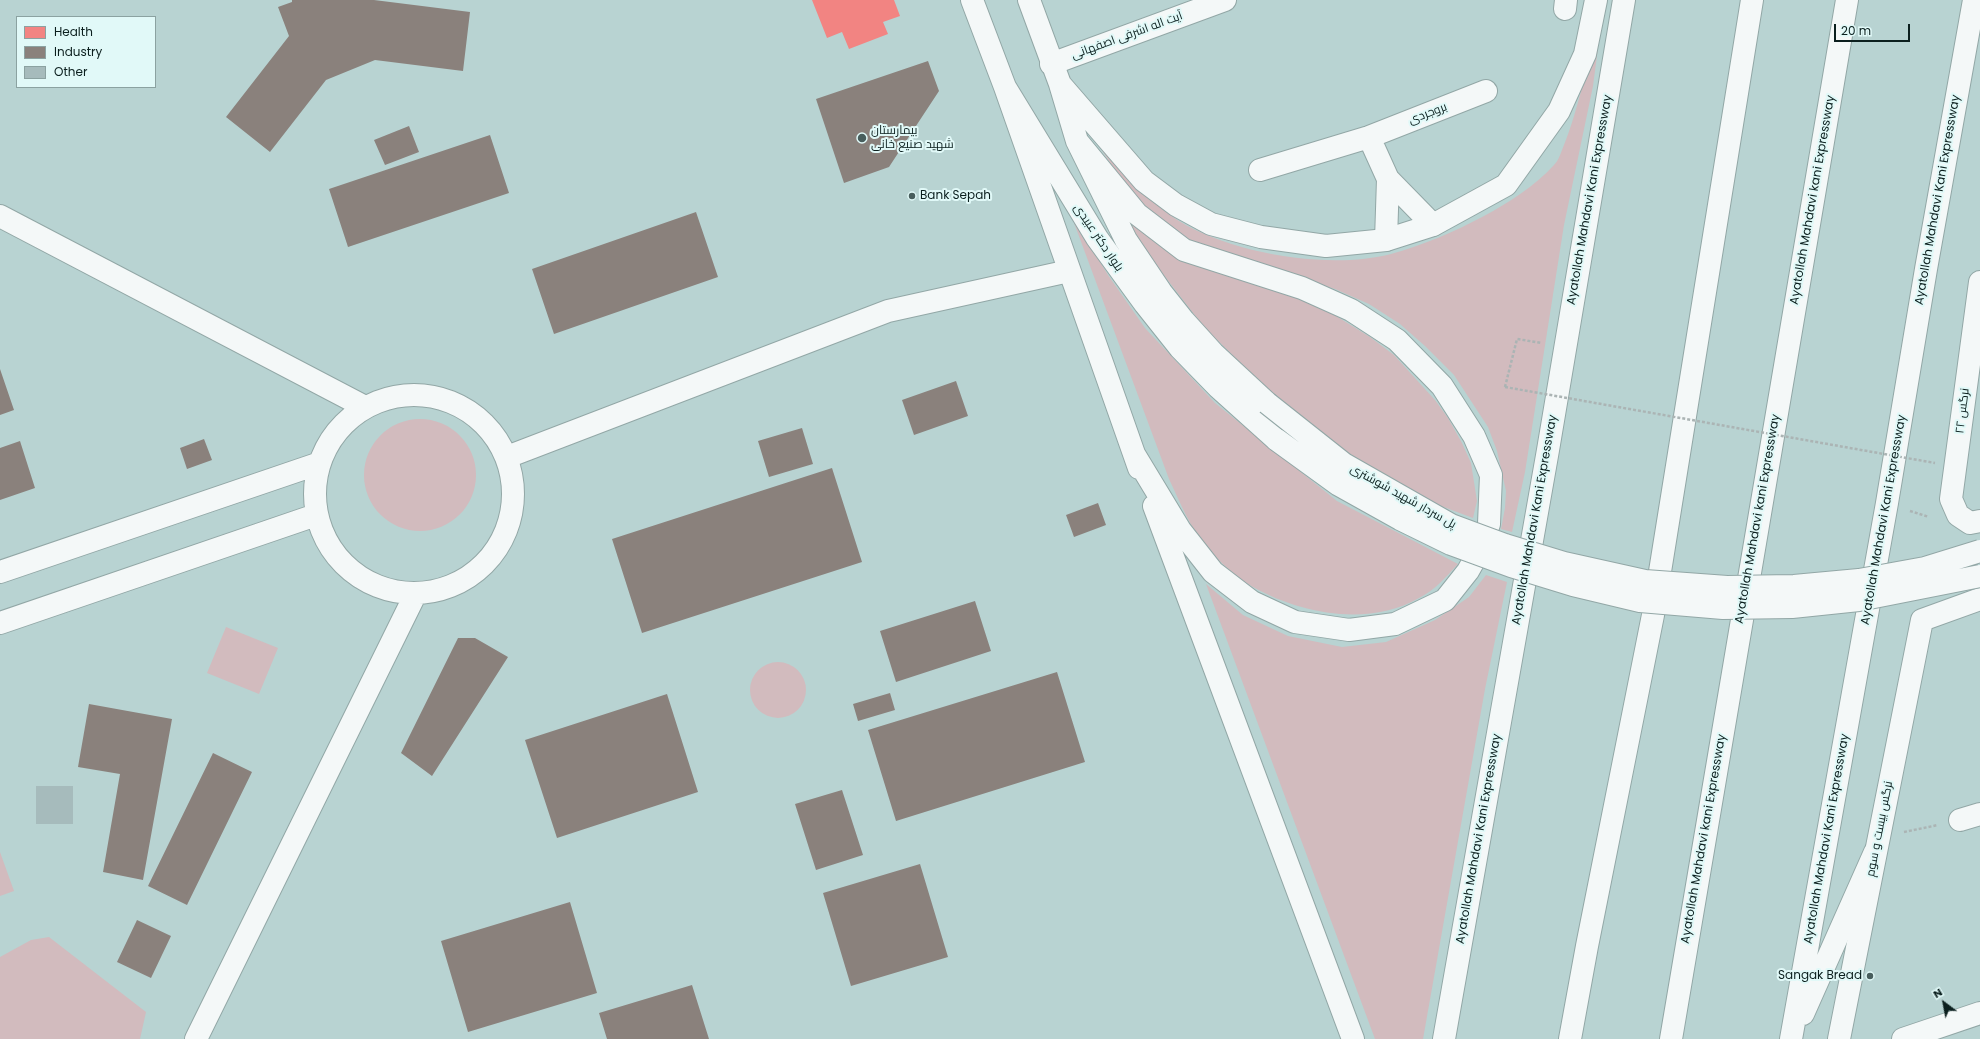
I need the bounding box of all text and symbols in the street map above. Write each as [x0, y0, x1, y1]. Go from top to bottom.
street label: آیت اله اشرفی اصفهانی [1069, 9, 1185, 63]
legend [16, 16, 156, 88]
scale bar [1836, 16, 1912, 42]
text: 20 m [1841, 22, 1871, 39]
text: Health [54, 23, 93, 40]
text: Industry [54, 43, 102, 60]
text: Other [54, 63, 87, 80]
street label: Ayatollah Mahdavi Kani Expressway [1564, 94, 1616, 306]
street label: Ayatollah Mahdavi kani Expressway [1787, 94, 1839, 306]
street label: Ayatollah Mahdavi Kani Expressway [1912, 94, 1964, 306]
street label: بروجردی [1407, 100, 1449, 128]
place label: بیمارستان شهید صنیع خانی [871, 124, 954, 152]
marker: بیمارستان شهید صنیع خانی [856, 132, 868, 144]
place label: Bank Sepah [920, 189, 991, 203]
marker: Bank Sepah [907, 191, 917, 201]
street label: بلوار دکتر عبیدی [1070, 201, 1126, 275]
street label: نرگس ۲۲ [1953, 387, 1973, 435]
street label: Ayatollah Mahdavi kani Expressway [1732, 413, 1784, 625]
street label: Ayatollah Mahdavi Kani Expressway [1509, 414, 1561, 626]
street label: Ayatollah Mahdavi Kani Expressway [1858, 414, 1910, 626]
street label: پل سردار شهید شوشتری [1347, 462, 1459, 532]
street label: Ayatollah Mahdavi Kani Expressway [1453, 733, 1505, 945]
street label: Ayatollah Mahdavi kani Expressway [1678, 733, 1730, 945]
street label: Ayatollah Mahdavi Kani Expressway [1801, 733, 1853, 945]
street label: نرگس بیست و سوم [1864, 780, 1896, 878]
place label: Sangak Bread [1778, 969, 1862, 983]
marker: Sangak Bread [1865, 971, 1875, 981]
north arrow [1924, 983, 1964, 1023]
text: N [1930, 984, 1945, 1002]

